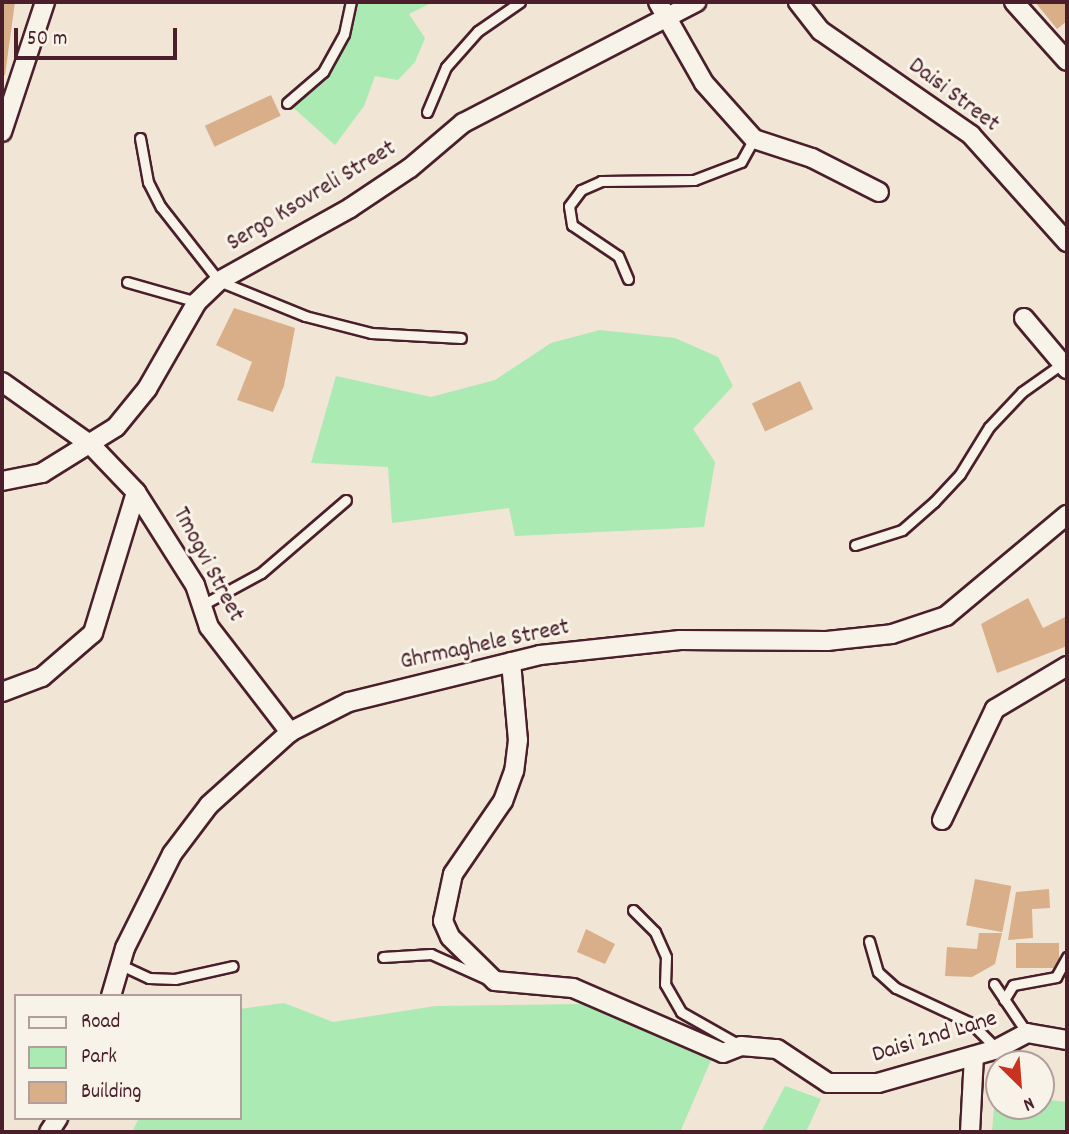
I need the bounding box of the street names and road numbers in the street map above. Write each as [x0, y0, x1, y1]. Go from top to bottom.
street label: Daisi Street [902, 52, 1004, 140]
street label: Sergo Ksovreli Street [222, 135, 402, 259]
street label: Tmogvi Street [165, 503, 249, 627]
street label: Ghrmaghele Street [398, 614, 572, 678]
street label: Daisi 2nd Lane [869, 1005, 1001, 1071]

